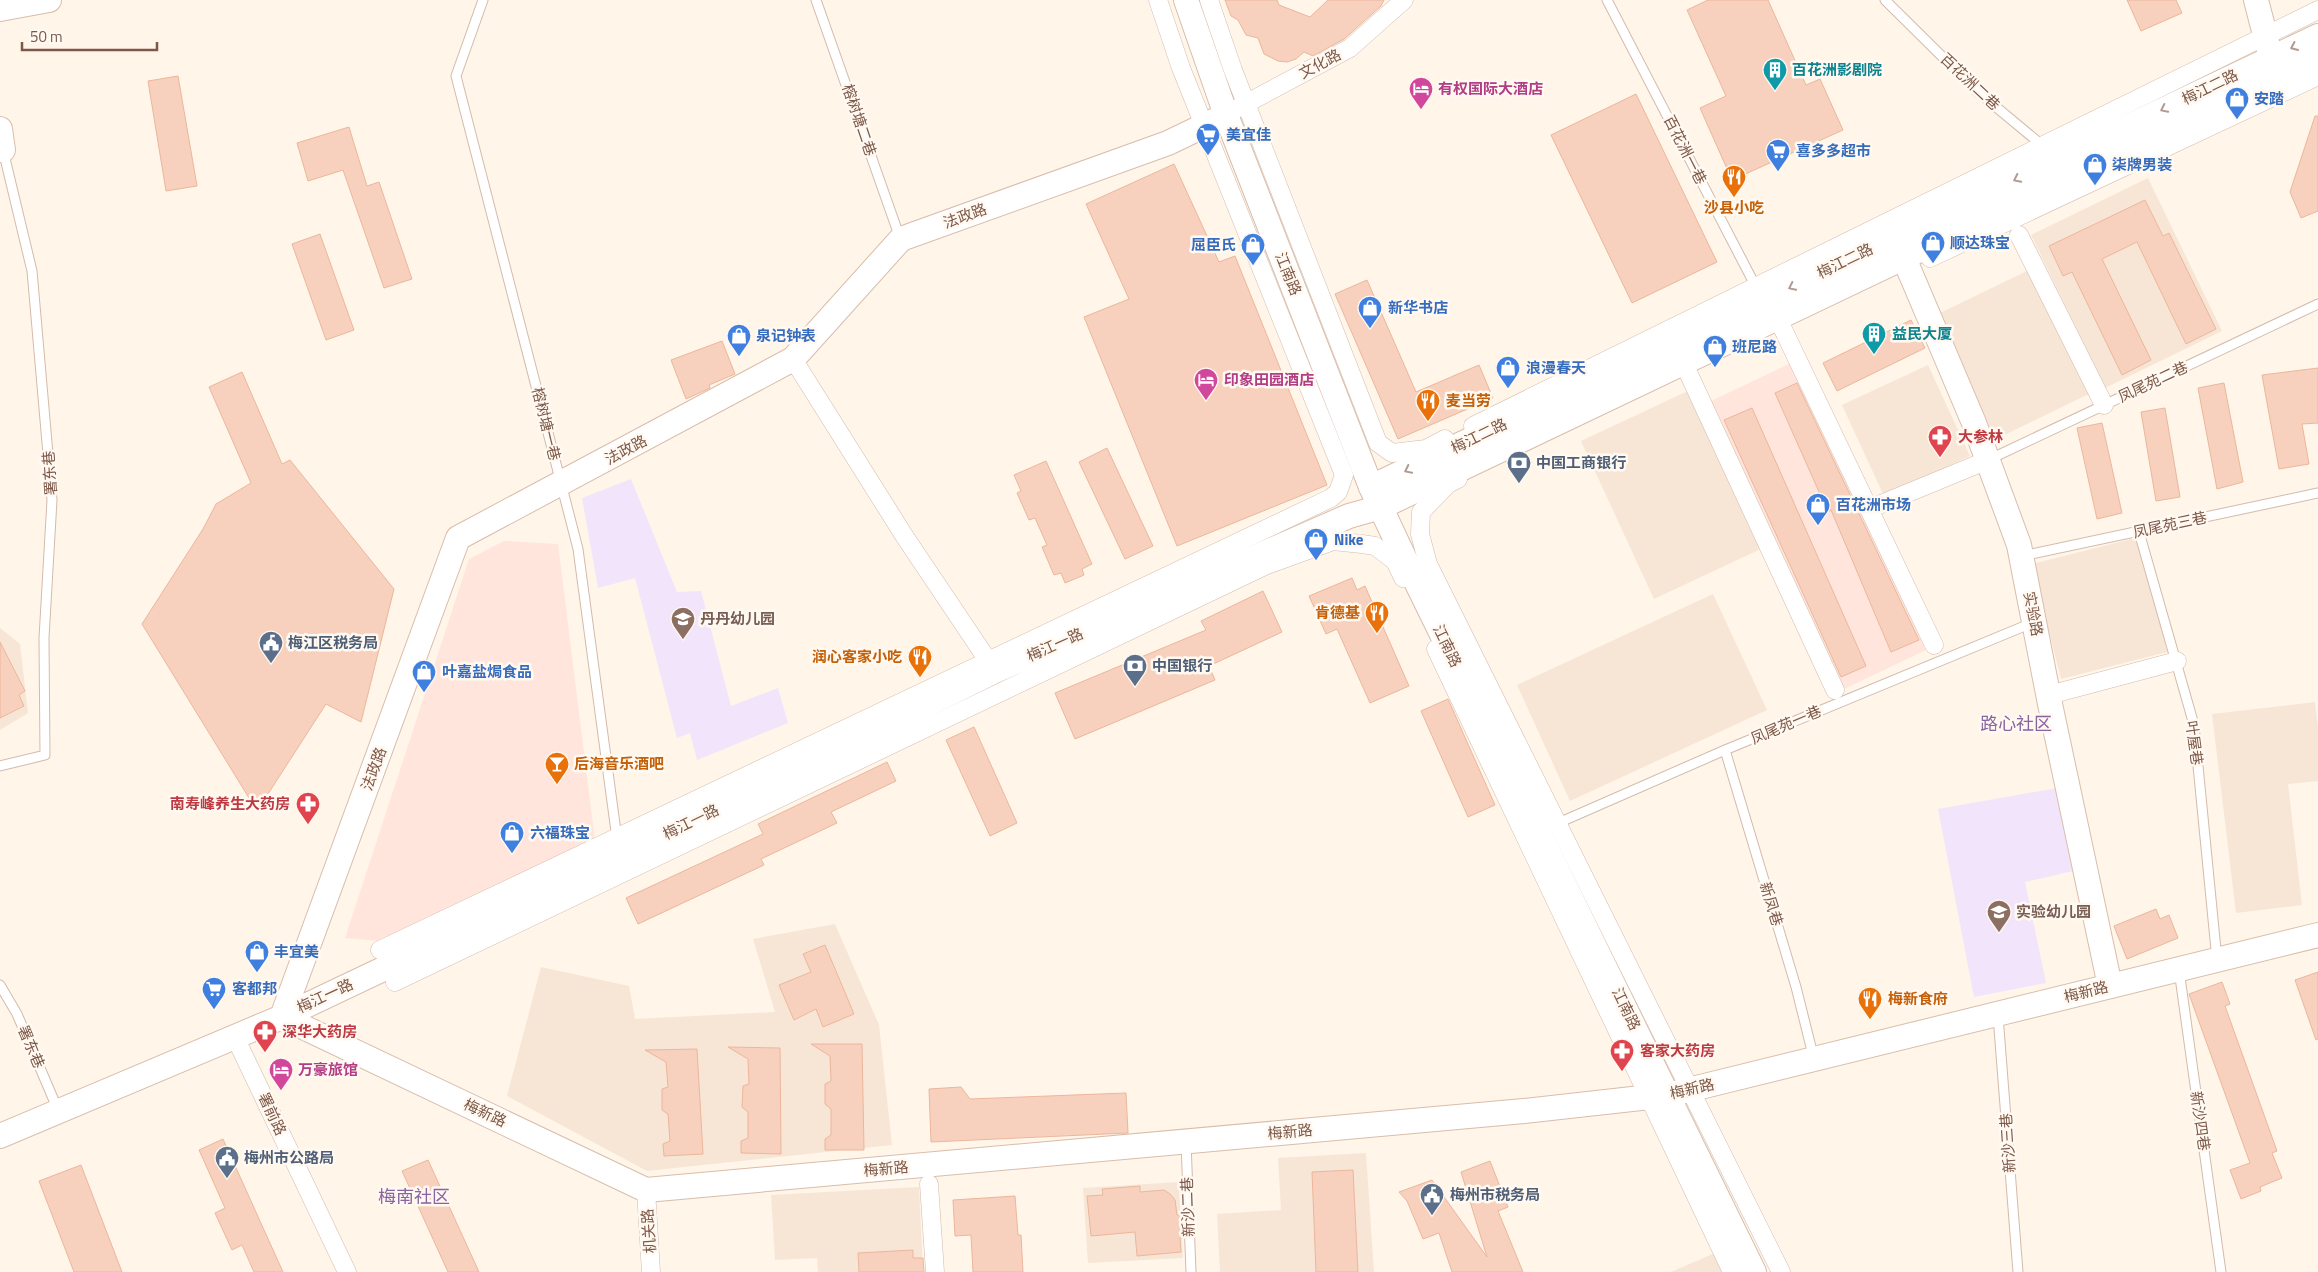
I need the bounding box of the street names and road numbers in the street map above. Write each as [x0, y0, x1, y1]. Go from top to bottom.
street label: 文化路 [1294, 43, 1345, 84]
street label: 百花洲二巷 [1935, 48, 2006, 116]
street label: 梅江二路 [2178, 63, 2242, 110]
street label: 榕树塘二巷 [836, 81, 883, 159]
street label: 百花洲一巷 [1658, 111, 1713, 188]
street label: 法政路 [940, 197, 990, 234]
street label: 梅江二路 [1813, 237, 1877, 284]
street label: 江南路 [1269, 249, 1308, 299]
street label: 凤尾苑二巷 [2114, 355, 2192, 408]
street label: 榕树塘一巷 [526, 385, 567, 463]
street label: 梅江二路 [1447, 412, 1511, 459]
street label: 法政路 [600, 429, 651, 470]
street label: 署东巷 [36, 450, 63, 496]
street label: 凤尾苑三巷 [2131, 505, 2209, 544]
street label: 实验路 [2018, 590, 2049, 638]
street label: 江南路 [1427, 621, 1468, 671]
street label: 梅江一路 [1023, 622, 1087, 667]
street label: 凤尾苑一巷 [1747, 699, 1825, 750]
street label: 叶屋巷 [2180, 719, 2209, 767]
street label: 法政路 [355, 744, 392, 794]
street label: 梅江一路 [659, 798, 723, 845]
street label: 新凤巷 [1754, 879, 1789, 929]
street label: 梅江一路 [293, 972, 357, 1019]
street label: 梅新路 [2061, 975, 2111, 1008]
street label: 江南路 [1606, 984, 1647, 1034]
street label: 署东巷 [12, 1022, 51, 1072]
street label: 梅新路 [1667, 1072, 1716, 1105]
street label: 署前路 [253, 1089, 292, 1139]
street label: 新沙四巷 [2185, 1090, 2216, 1152]
street label: 梅新路 [460, 1093, 510, 1132]
street label: 新沙三巷 [1994, 1112, 2021, 1174]
street label: 梅新路 [1267, 1118, 1313, 1145]
street label: 梅新路 [863, 1155, 909, 1182]
street label: 新沙二巷 [1175, 1177, 1200, 1237]
street label: 机关路 [635, 1208, 662, 1254]

